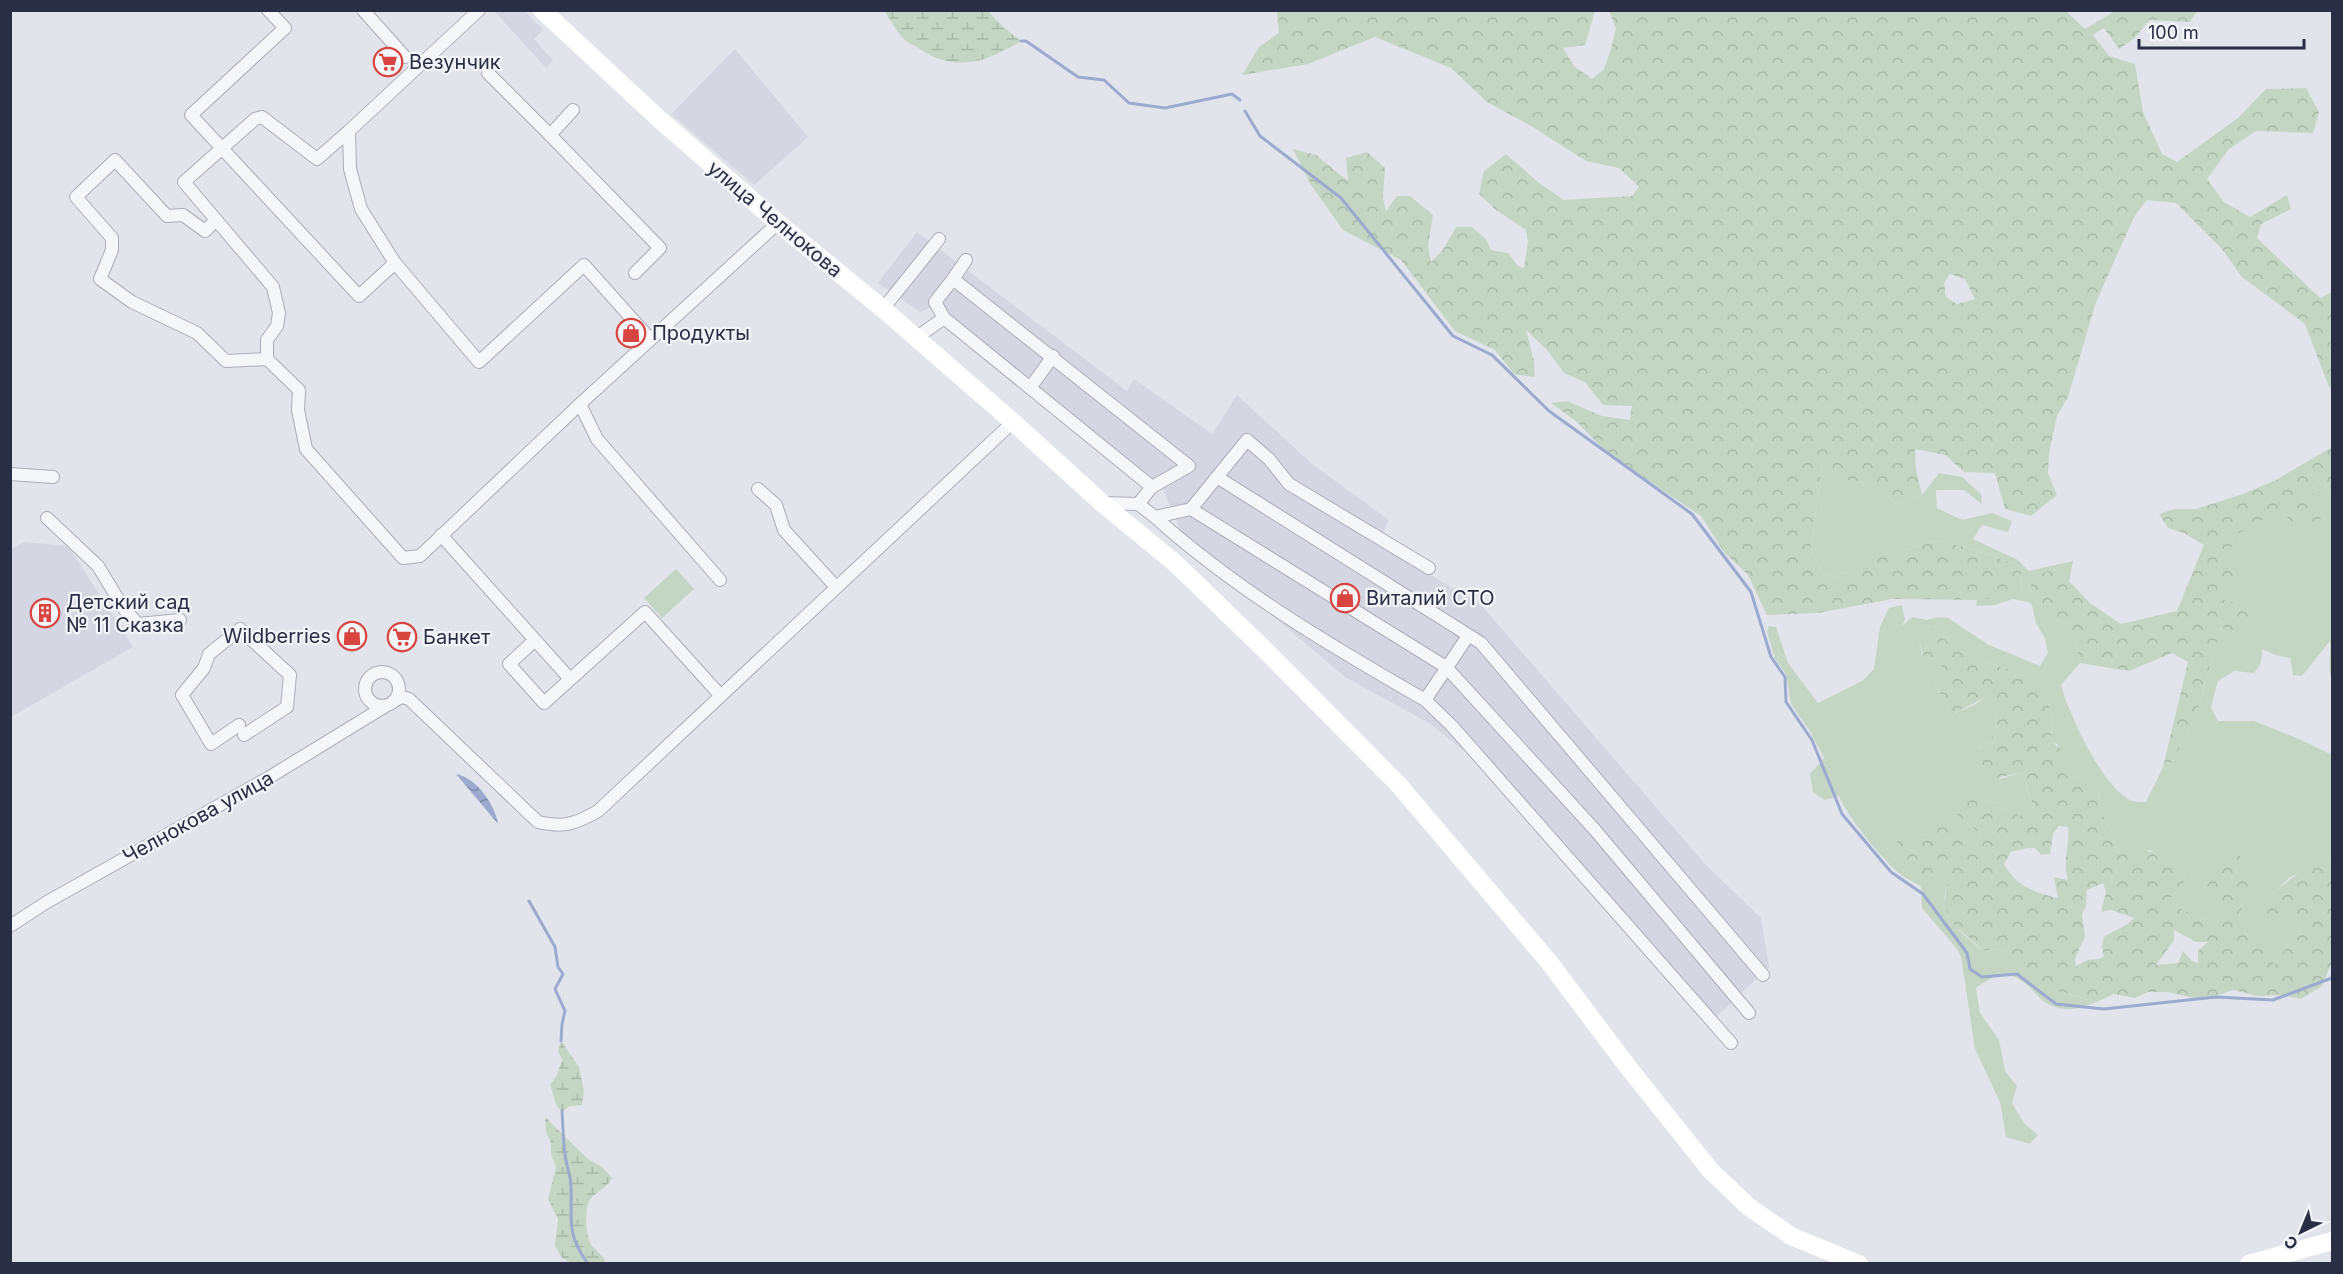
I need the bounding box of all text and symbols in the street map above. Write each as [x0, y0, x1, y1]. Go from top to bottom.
scale bar [2139, 12, 2304, 50]
text: 100 m [2148, 22, 2199, 43]
supermarket icon: Везунчик [372, 46, 404, 78]
place label: Везунчик [409, 50, 501, 74]
street label: улица Челнокова [703, 156, 847, 282]
shop icon: Продукты [615, 317, 647, 349]
place label: Продукты [652, 321, 750, 345]
shop icon: Виталий СТО [1329, 582, 1361, 614]
place label: Виталий СТО [1366, 586, 1494, 610]
place label: Детский сад № 11 Сказка [66, 590, 190, 637]
building icon: Детский сад № 11 Сказка [29, 597, 61, 629]
shop icon: Wildberries [336, 620, 368, 652]
supermarket icon: Банкет [386, 621, 418, 653]
place label: Wildberries [223, 624, 331, 648]
place label: Банкет [423, 625, 491, 649]
street label: Челнокова улица [119, 766, 277, 868]
north arrow [2271, 1202, 2331, 1262]
text: С [2280, 1232, 2302, 1254]

